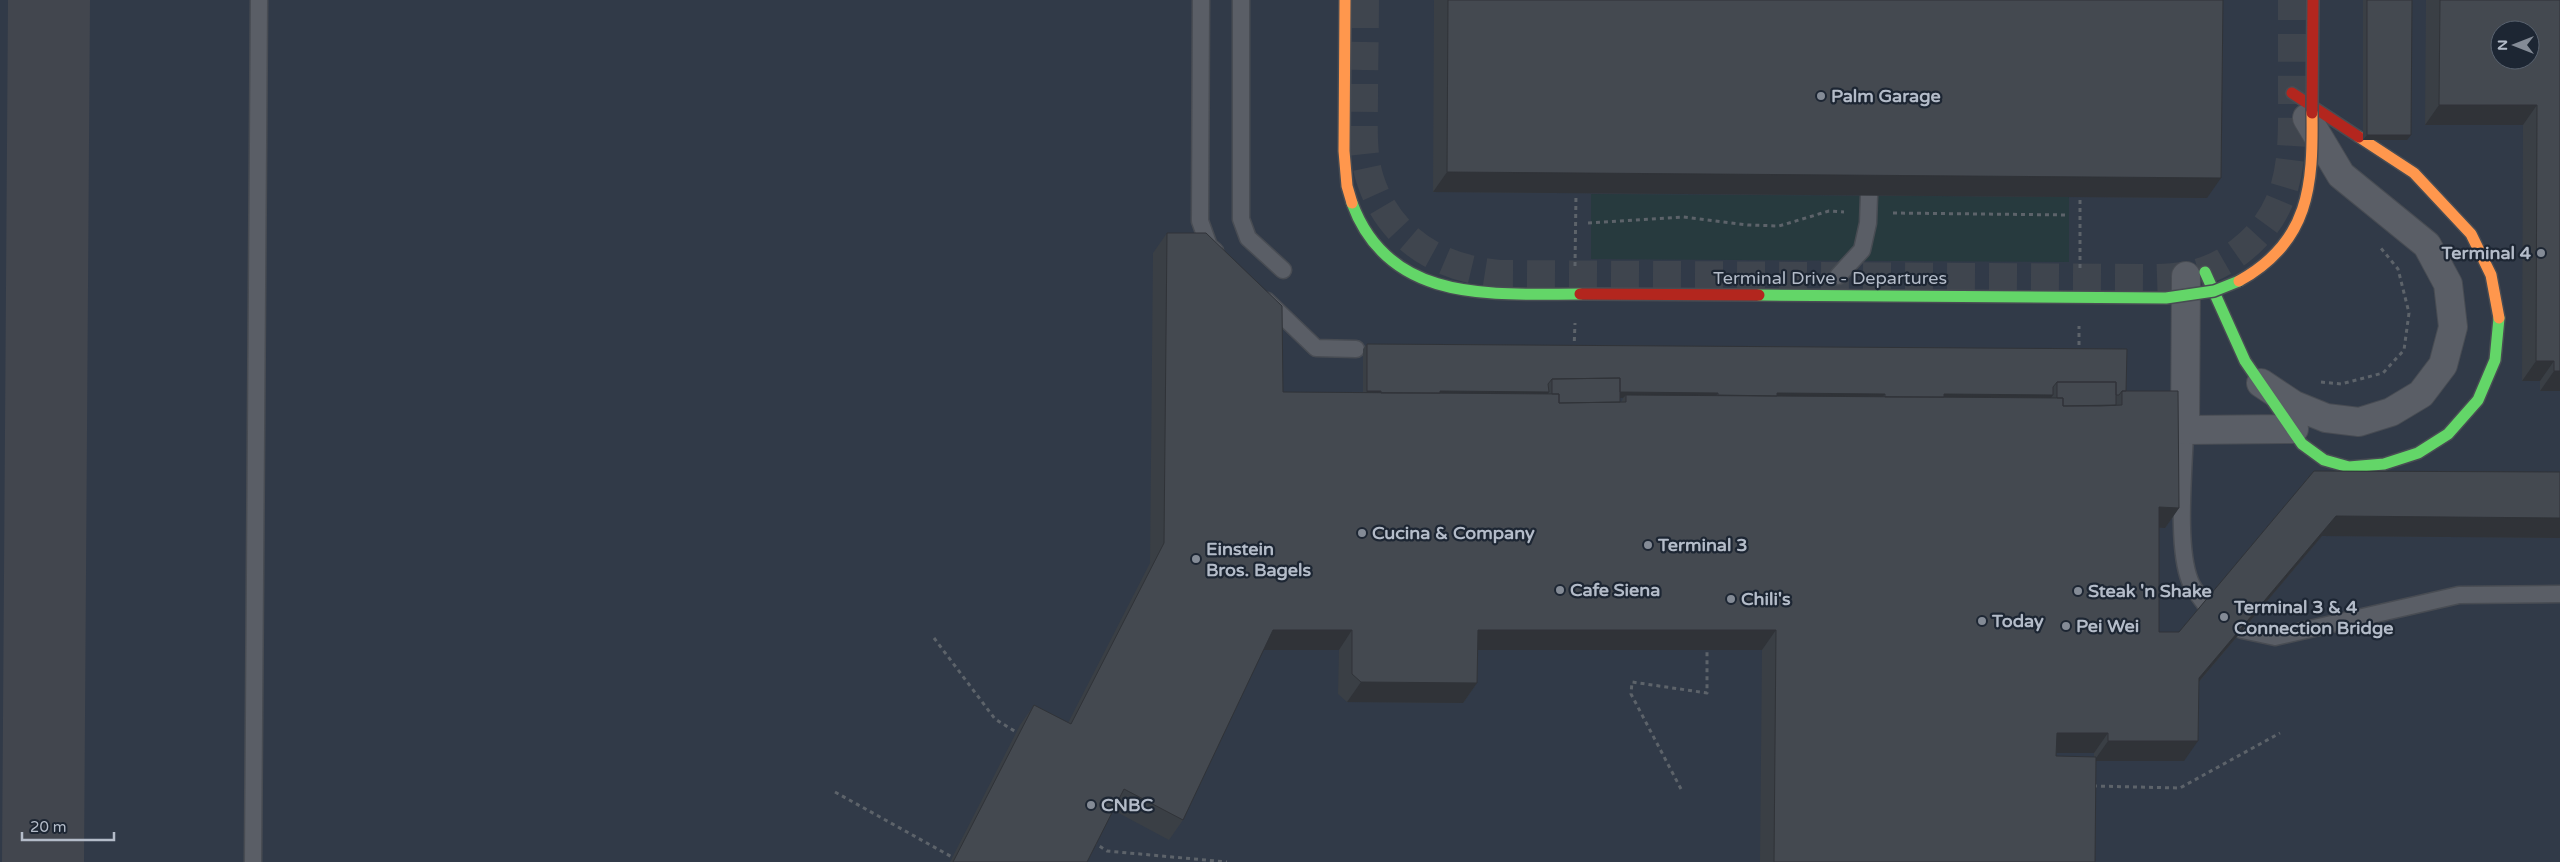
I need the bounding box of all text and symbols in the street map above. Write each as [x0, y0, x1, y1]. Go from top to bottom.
north arrow [2490, 20, 2540, 70]
text: N [2494, 39, 2511, 51]
place label: Palm Garage [1831, 85, 1941, 107]
marker: Palm Garage [1815, 90, 1827, 102]
place label: Terminal 4 [2441, 242, 2532, 264]
marker: Terminal 4 [2535, 247, 2547, 259]
street label: Terminal Drive - Departures [1713, 267, 1947, 289]
place label: Cucina & Company [1372, 522, 1535, 544]
marker: Cucina & Company [1356, 527, 1368, 539]
place label: Terminal 3 [1657, 534, 1747, 556]
place label: Einstein Bros. Bagels [1206, 538, 1312, 581]
marker: Terminal 3 [1642, 539, 1654, 551]
marker: Einstein Bros. Bagels [1190, 553, 1202, 565]
place label: Cafe Siena [1570, 579, 1660, 601]
place label: Steak 'n Shake [2088, 580, 2212, 602]
marker: Cafe Siena [1554, 584, 1566, 596]
marker: Steak 'n Shake [2072, 585, 2084, 597]
place label: Chili's [1741, 588, 1791, 610]
marker: Chili's [1725, 593, 1737, 605]
place label: Terminal 3 & 4 Connection Bridge [2233, 596, 2393, 639]
place label: Today [1991, 610, 2044, 632]
marker: Terminal 3 & 4 Connection Bridge [2218, 611, 2230, 623]
marker: Today [1976, 615, 1988, 627]
place label: Pei Wei [2076, 615, 2139, 637]
marker: Pei Wei [2060, 620, 2072, 632]
place label: CNBC [1101, 794, 1153, 816]
marker: CNBC [1085, 799, 1097, 811]
scale bar [22, 810, 115, 842]
text: 20 m [30, 818, 67, 836]

